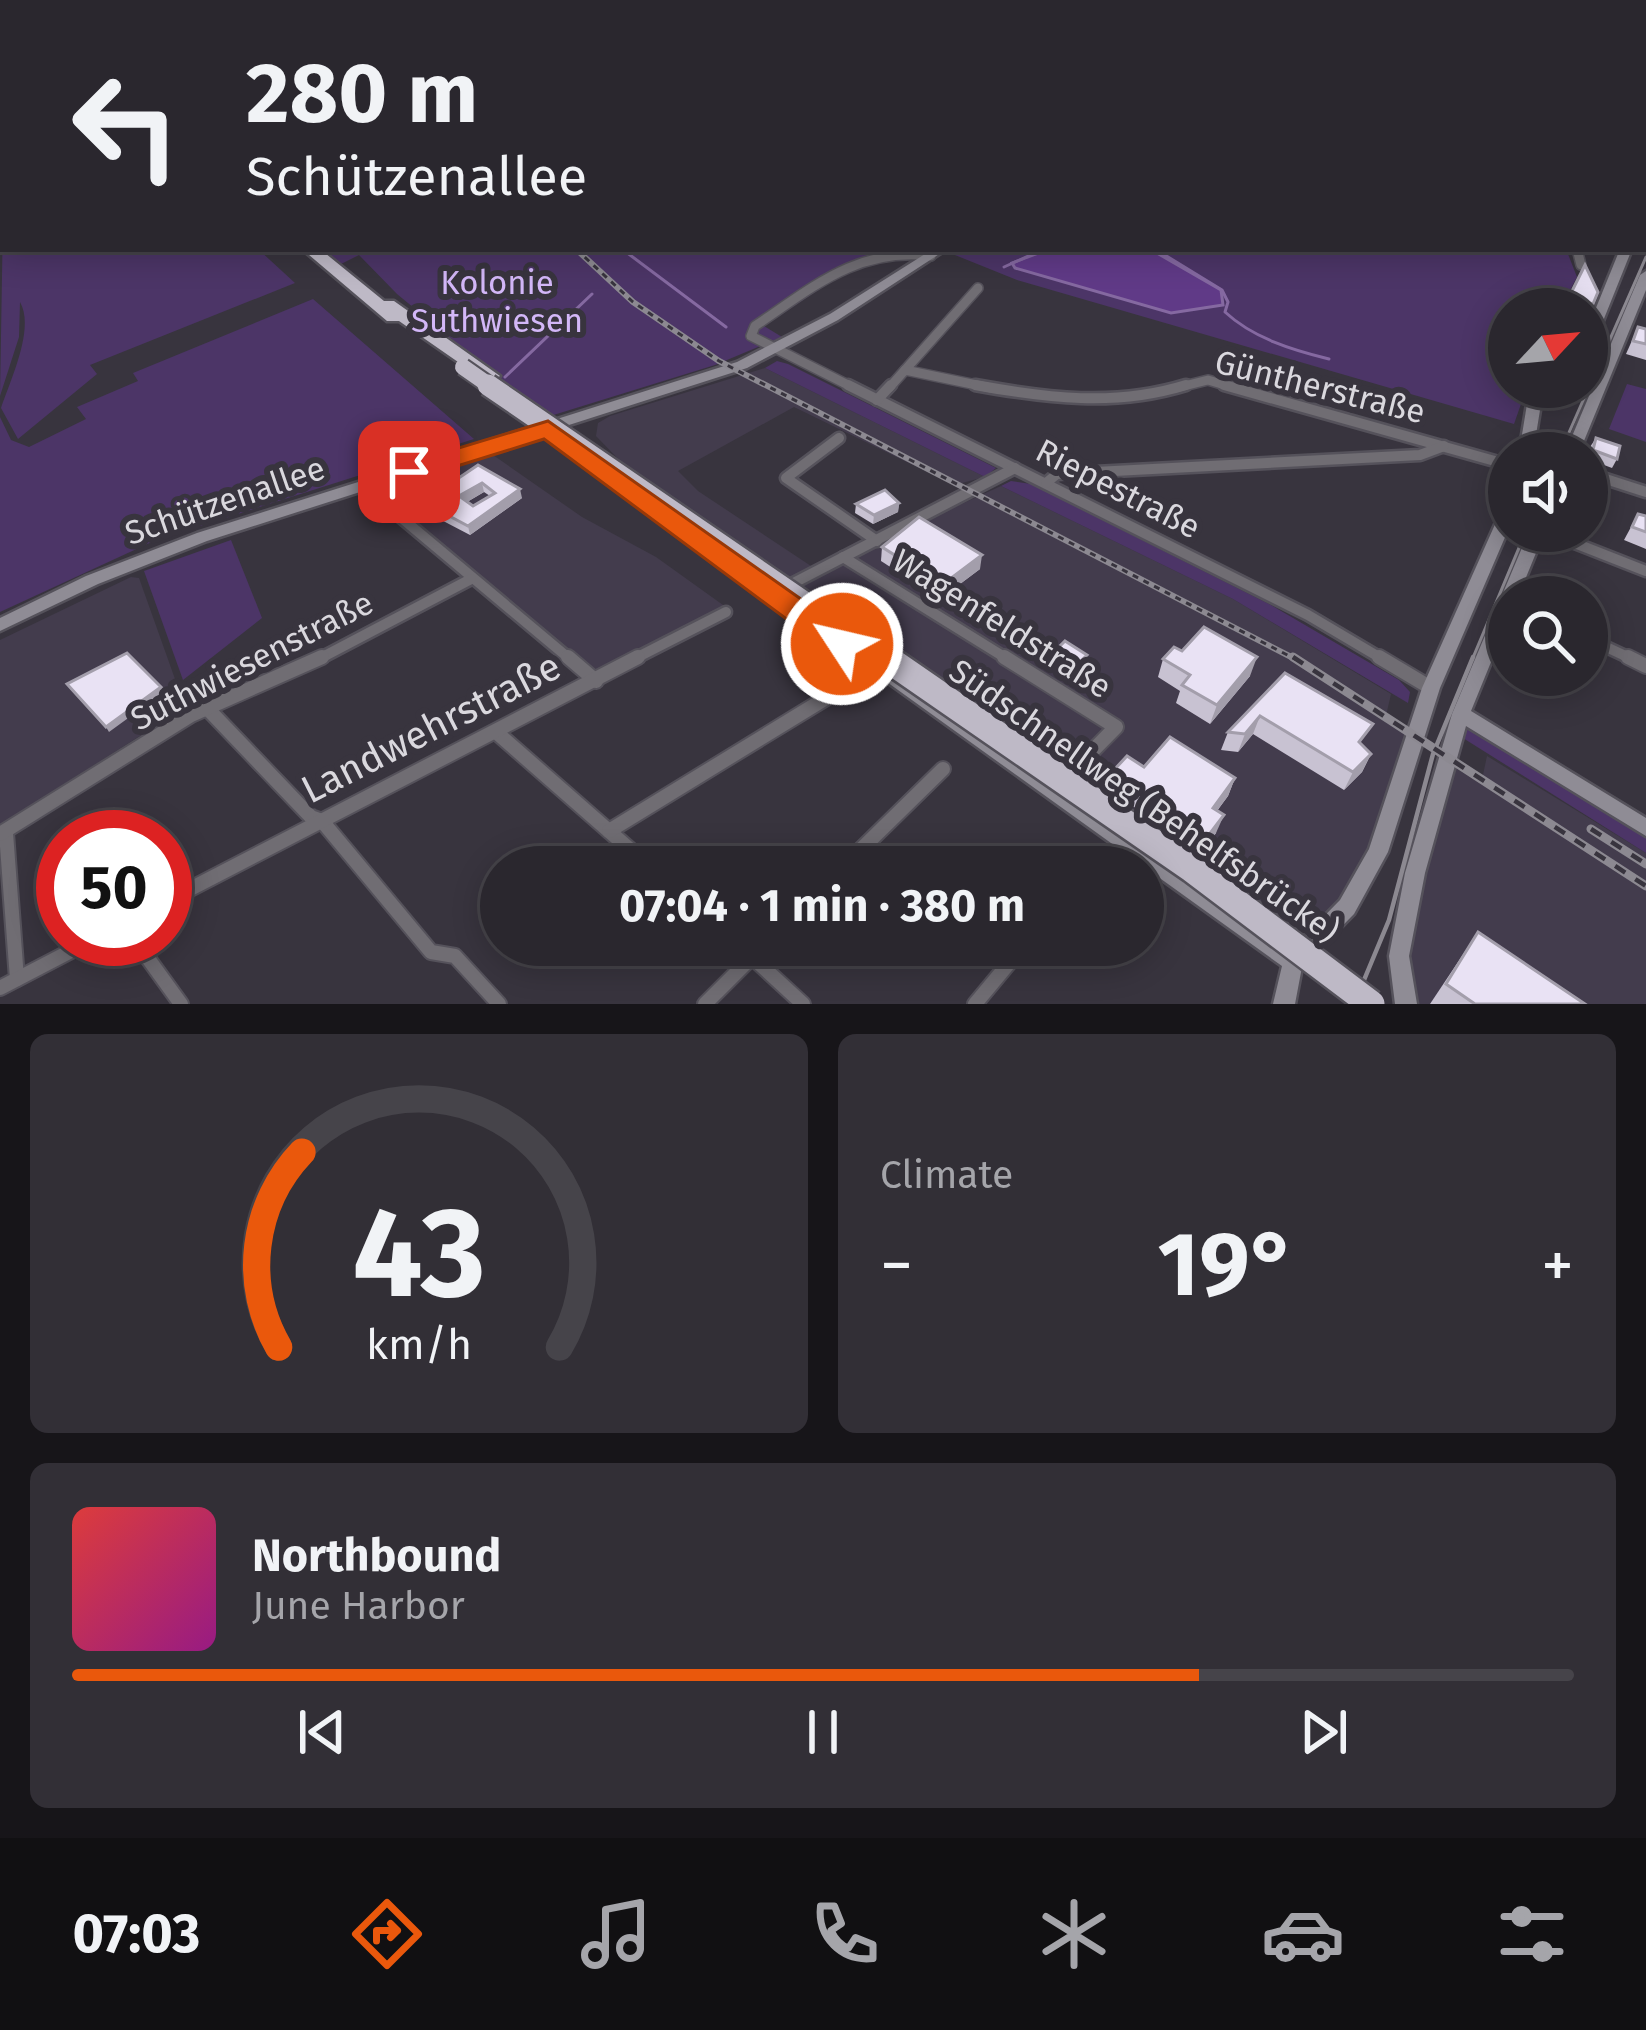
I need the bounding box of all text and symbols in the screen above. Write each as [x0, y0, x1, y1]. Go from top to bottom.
text: 280 m [246, 43, 478, 144]
icon: left [48, 48, 204, 204]
text: Schützenallee [246, 145, 587, 209]
park label: Kolonie Suthwiesen [411, 263, 583, 341]
north arrow [1488, 288, 1608, 408]
map controls [1488, 288, 1608, 696]
street label: Güntherstraße [1211, 342, 1429, 432]
pin [358, 421, 460, 523]
street label: Riepestraße [1029, 430, 1207, 548]
button: sound [1488, 432, 1608, 552]
icon: arrive [376, 439, 442, 505]
street label: Schützenallee [120, 448, 330, 554]
street label: Wagenfeldstraße [885, 541, 1119, 707]
button: search [1488, 576, 1608, 696]
position arrow [779, 581, 905, 707]
street label: Suthwiesenstraße [124, 583, 380, 739]
street label: Landwehrstraße [294, 643, 568, 813]
street label: Südschnellweg (Behelfsbrücke) [942, 651, 1346, 951]
speed limit sign: 50 [36, 810, 192, 966]
text: 07:04 · 1 min · 380 m [619, 879, 1025, 933]
text: Climate [880, 1152, 1013, 1198]
text: 43 [352, 1179, 486, 1329]
text: 19° [1158, 1211, 1297, 1319]
text: − [880, 1226, 913, 1305]
text: + [1541, 1226, 1574, 1305]
text: km/h [366, 1318, 472, 1369]
text: Northbound [252, 1529, 501, 1583]
text: June Harbor [252, 1583, 465, 1629]
icon: previous [289, 1699, 355, 1765]
icon: pause [790, 1699, 856, 1765]
icon: next [1291, 1699, 1357, 1765]
icon: directions [345, 1892, 429, 1976]
icon: music [574, 1892, 658, 1976]
icon: phone [803, 1892, 887, 1976]
icon: climate [1032, 1892, 1116, 1976]
icon: car [1261, 1892, 1345, 1976]
icon: filters [1490, 1892, 1574, 1976]
text: 07:03 [72, 1902, 200, 1966]

